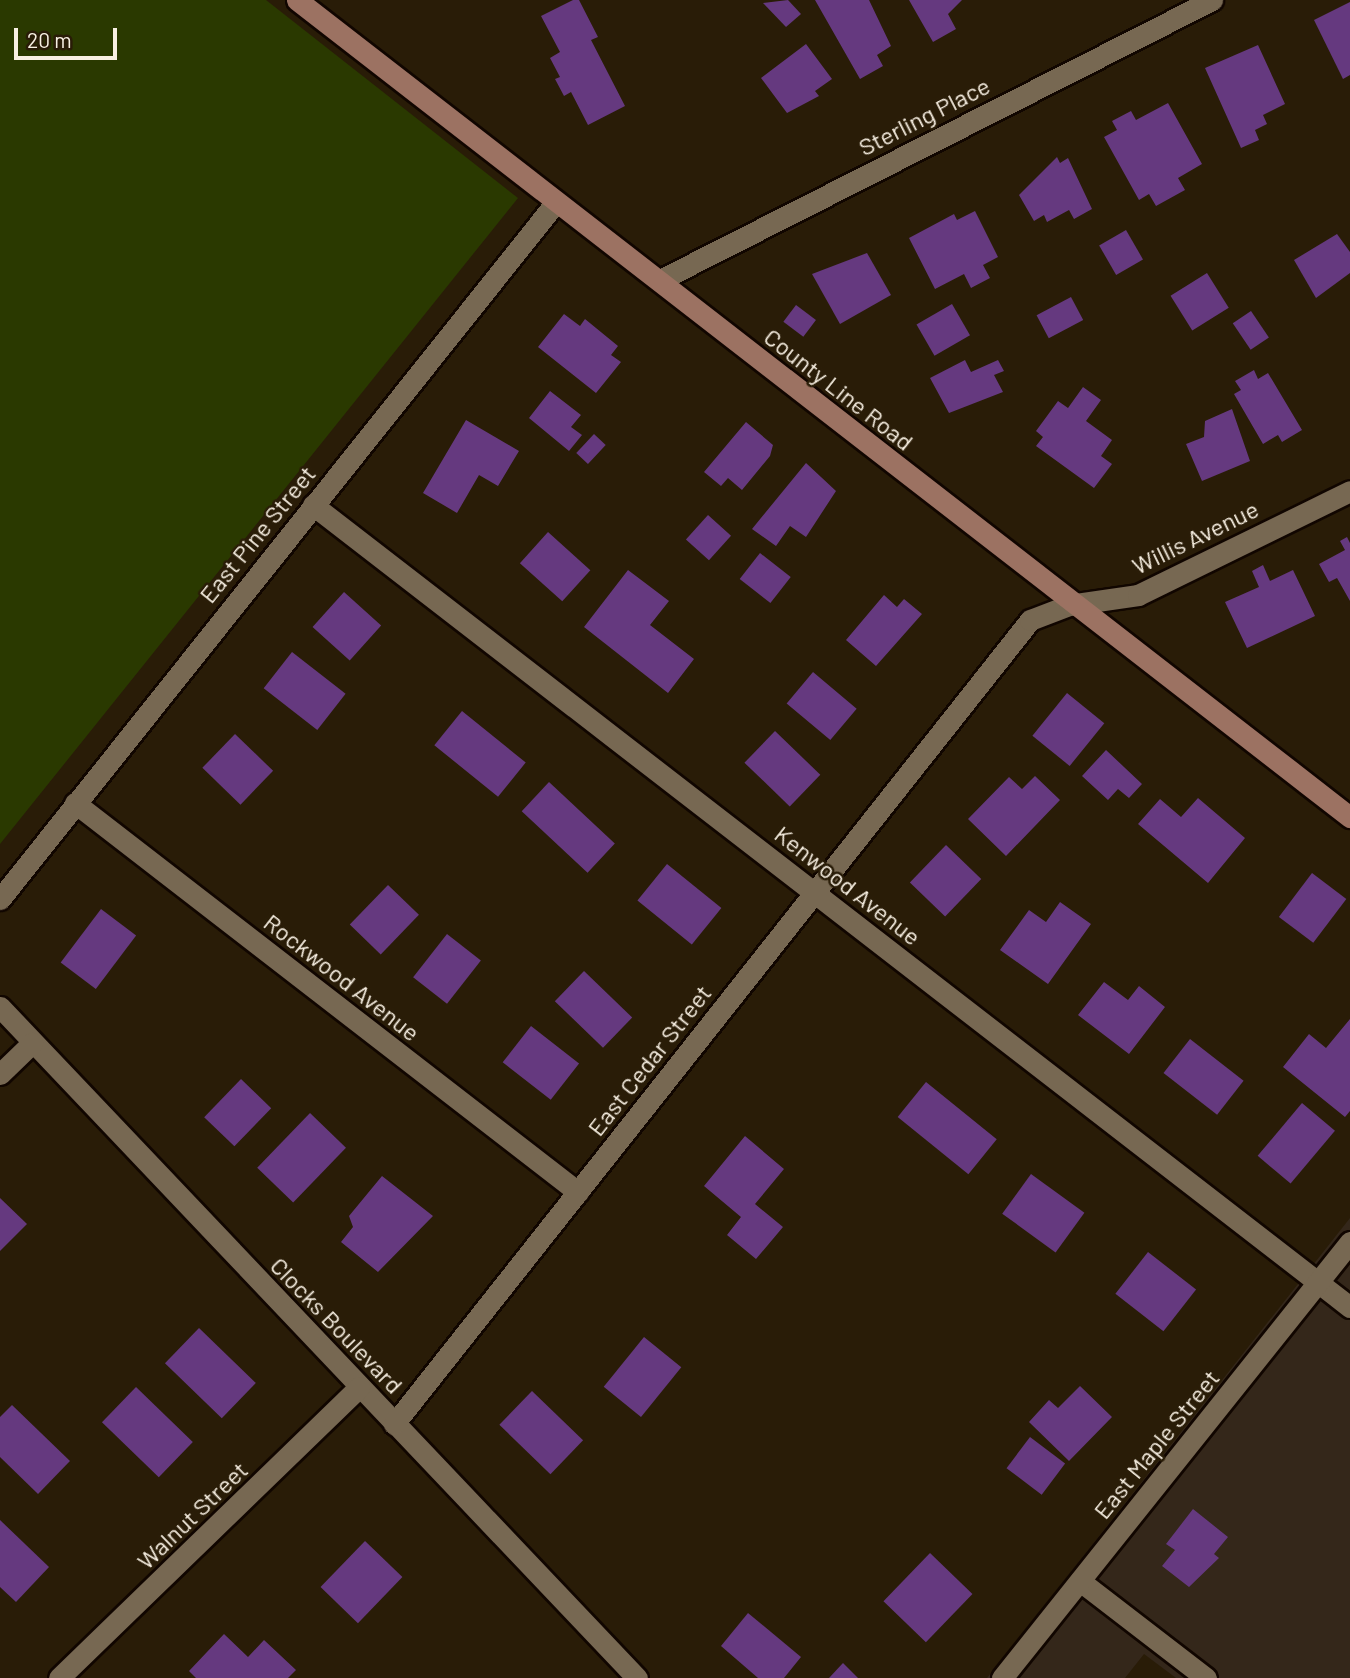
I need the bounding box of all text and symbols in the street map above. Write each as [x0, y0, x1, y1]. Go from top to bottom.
scale bar [18, 14, 121, 58]
text: 20 m [27, 27, 72, 52]
street label: Sterling Place [854, 71, 994, 161]
street label: County Line Road [759, 322, 919, 456]
street label: East Pine Street [193, 460, 321, 608]
street label: Willis Avenue [1127, 494, 1263, 580]
street label: Kenwood Avenue [769, 819, 927, 951]
street label: Rockwood Avenue [258, 907, 426, 1047]
street label: East Cedar Street [581, 979, 717, 1141]
street label: Clocks Boulevard [265, 1251, 409, 1399]
street label: East Maple Street [1087, 1364, 1225, 1524]
street label: Walnut Street [131, 1455, 253, 1575]

